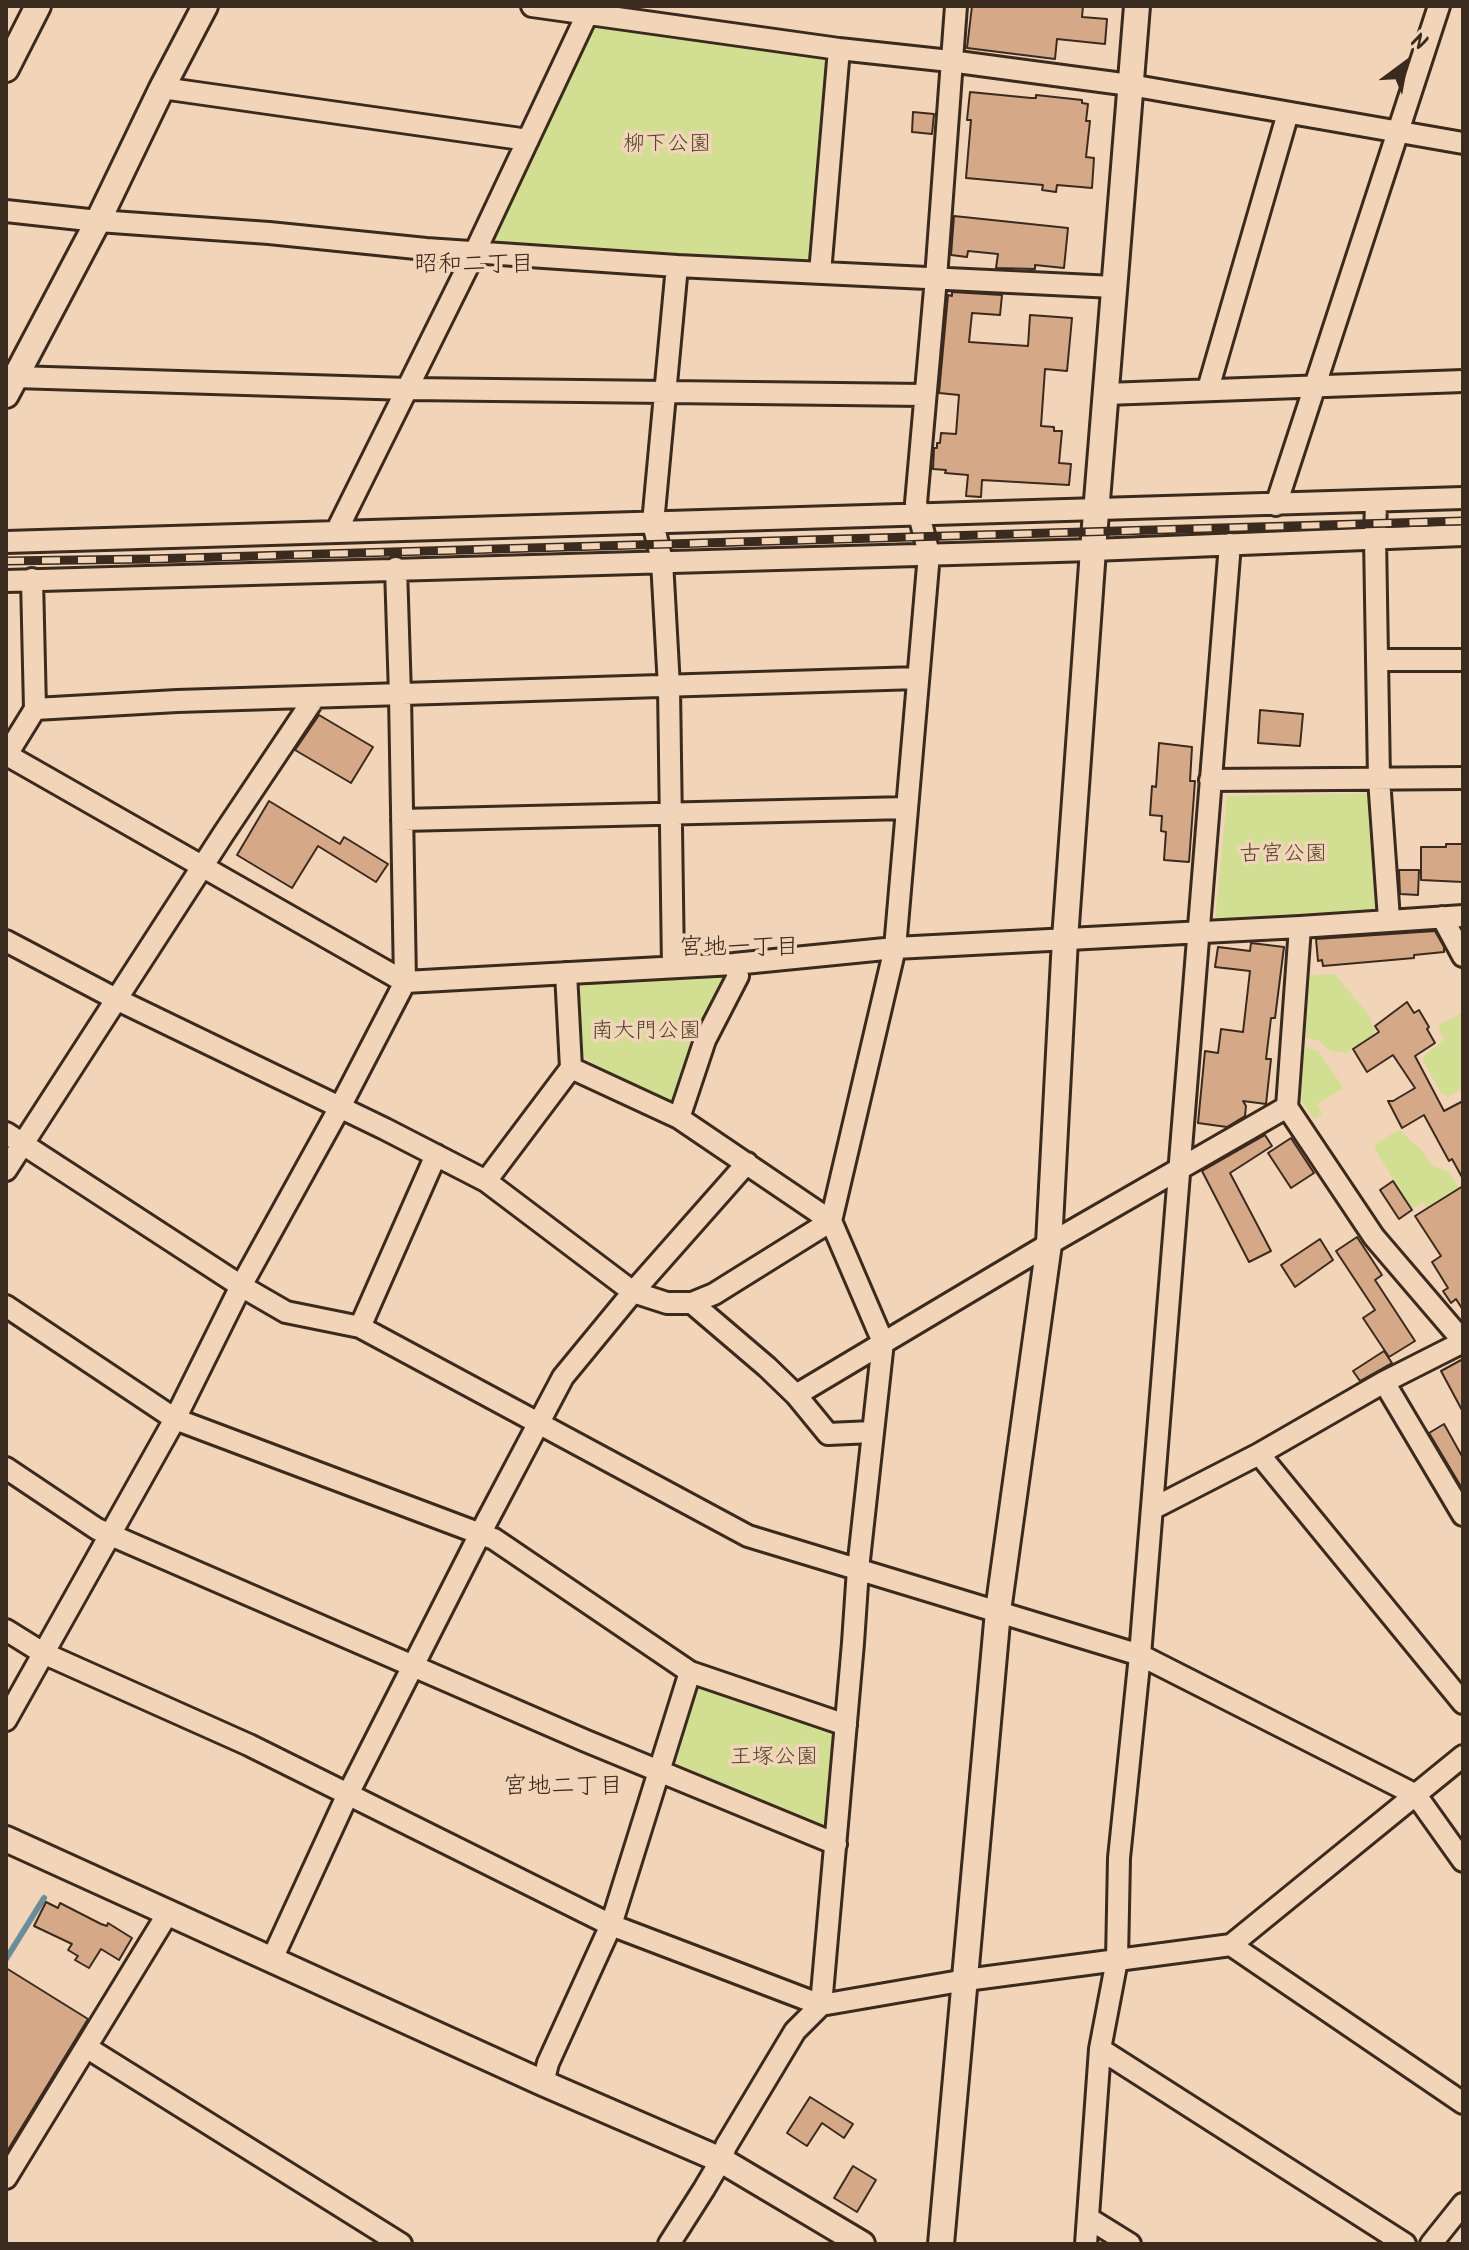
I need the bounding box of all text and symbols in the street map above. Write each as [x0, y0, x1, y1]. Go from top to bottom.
north arrow [1365, 24, 1445, 104]
text: N [1403, 25, 1433, 62]
park label: 柳下公園 [623, 133, 711, 159]
district label: 昭和二丁目 [414, 253, 534, 281]
park label: 古宮公園 [1239, 843, 1327, 869]
district label: 宮地一丁目 [679, 936, 799, 964]
park label: 南大門公園 [591, 1020, 701, 1046]
park label: 王塚公園 [730, 1746, 818, 1772]
district label: 宮地二丁目 [503, 1775, 623, 1803]

